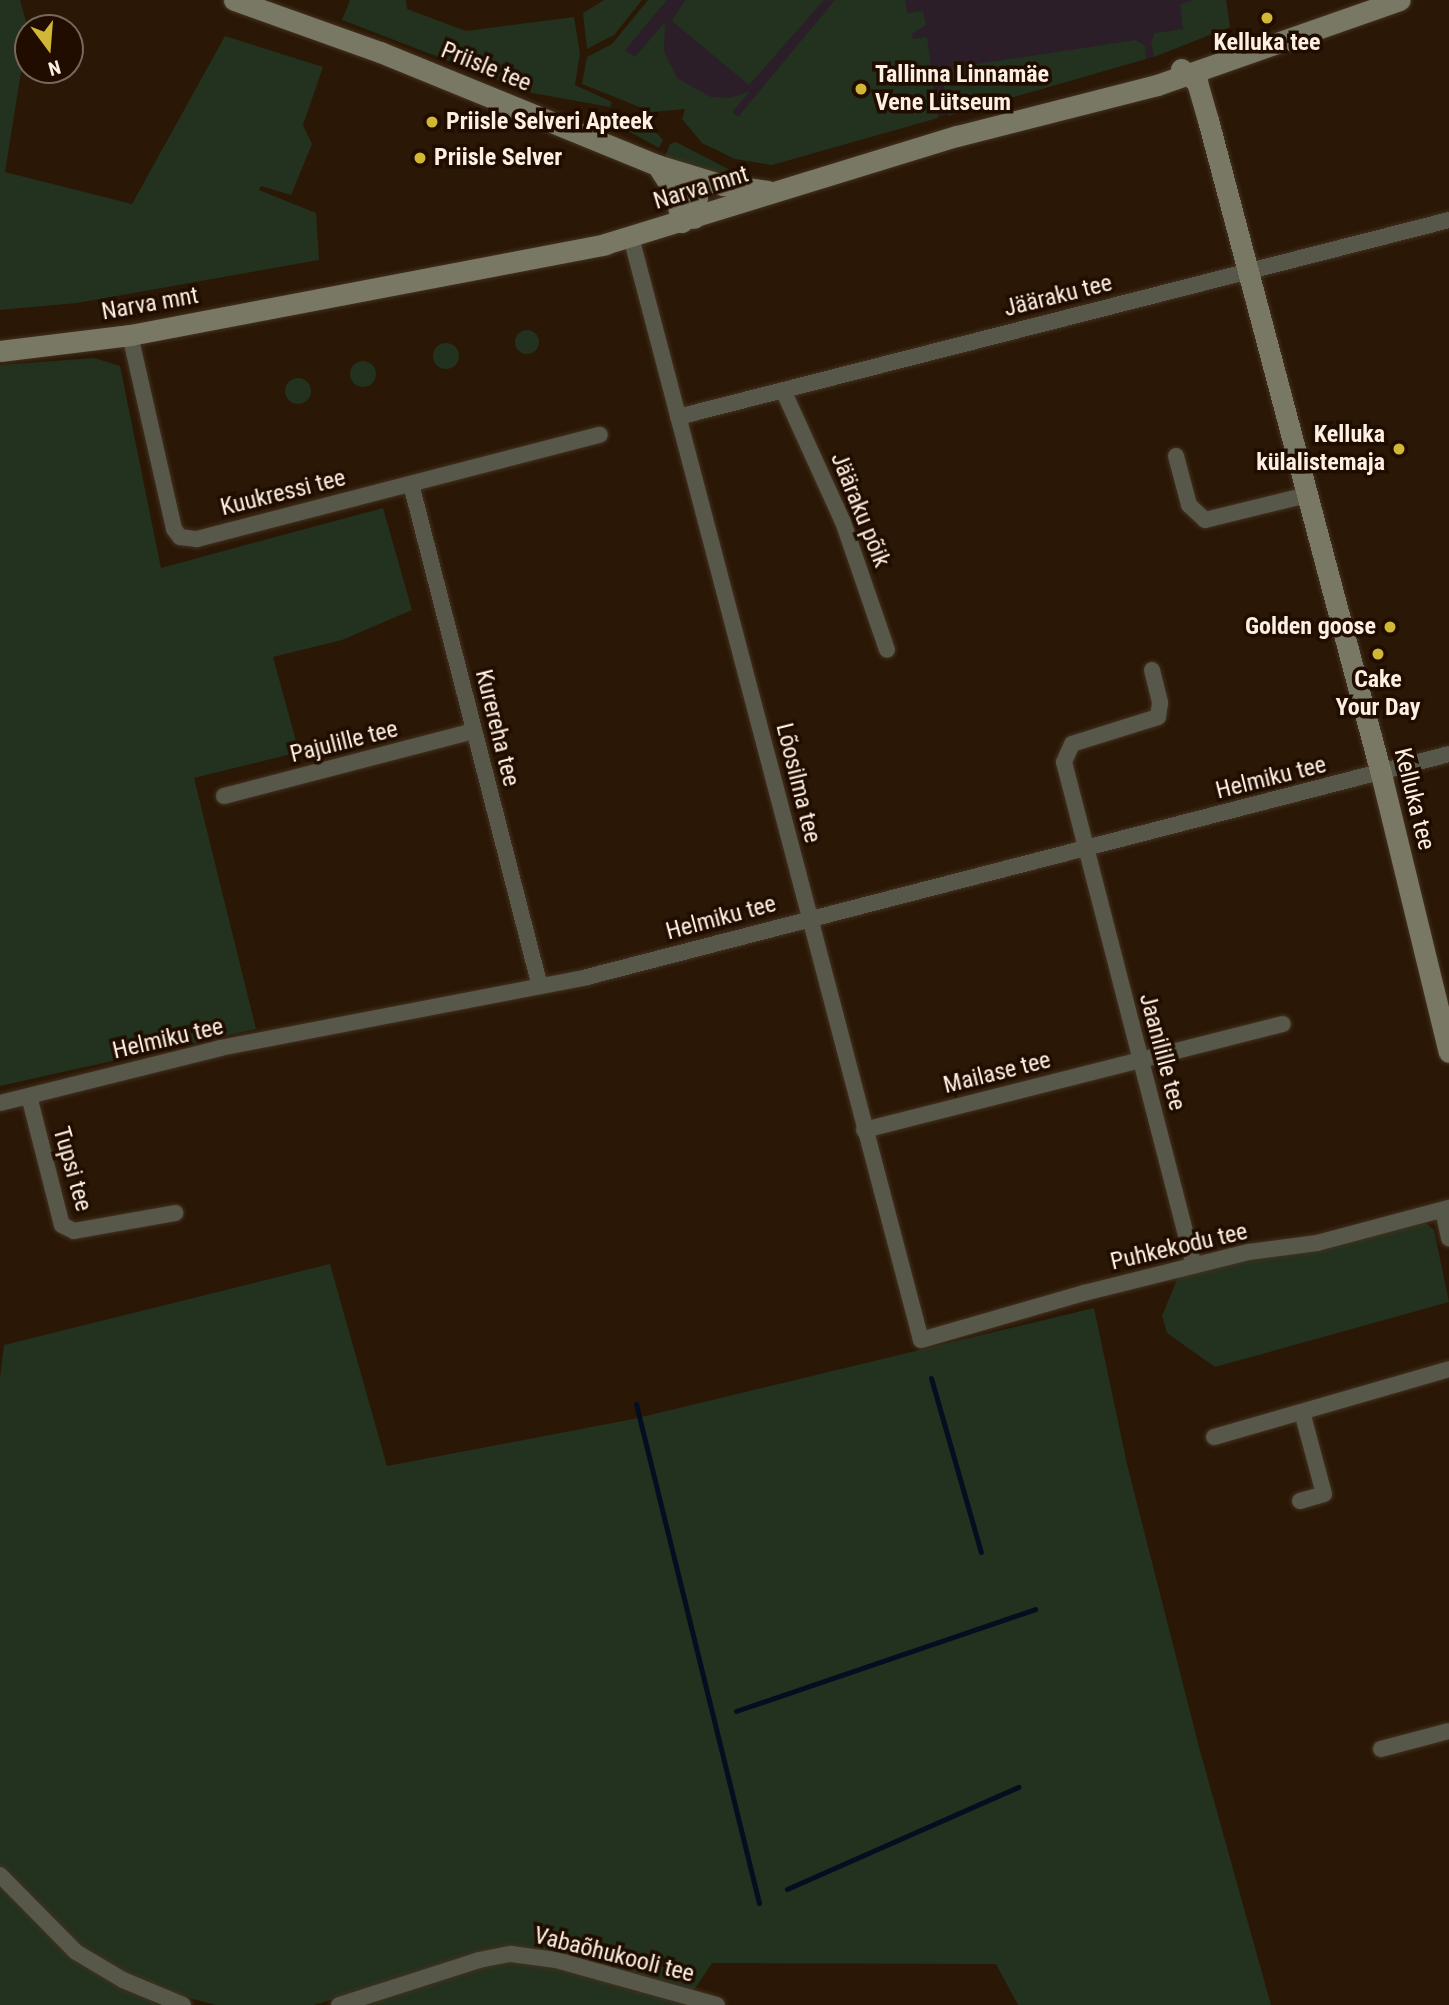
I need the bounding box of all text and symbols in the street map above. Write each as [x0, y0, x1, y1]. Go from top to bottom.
marker: Kelluka tee [1259, 10, 1275, 26]
north arrow [14, 14, 84, 84]
place label: Kelluka tee [1214, 29, 1320, 57]
street label: Priisle tee [437, 36, 535, 98]
text: N [46, 55, 63, 80]
place label: Tallinna Linnamäe Vene Lütseum [875, 61, 1049, 117]
marker: Tallinna Linnamäe Vene Lütseum [853, 81, 869, 97]
place label: Priisle Selveri Apteek [446, 108, 653, 136]
marker: Priisle Selveri Apteek [424, 114, 440, 130]
place label: Priisle Selver [434, 144, 562, 172]
marker: Priisle Selver [412, 150, 428, 166]
street label: Narva mnt [650, 160, 752, 216]
street label: Jääraku tee [1001, 269, 1115, 323]
street label: Narva mnt [99, 281, 201, 327]
place label: Kelluka külalistemaja [1256, 421, 1385, 477]
marker: Kelluka külalistemaja [1391, 441, 1407, 457]
street label: Jääraku põik [824, 448, 896, 572]
street label: Kuukressi tee [218, 464, 348, 522]
place label: Golden goose [1245, 613, 1376, 641]
marker: Golden goose [1382, 619, 1398, 635]
marker: Cake Your Day [1370, 646, 1386, 662]
place label: Cake Your Day [1336, 666, 1420, 722]
street label: Kurereha tee [469, 667, 525, 789]
street label: Pajulille tee [287, 715, 401, 769]
street label: Lõosilma tee [769, 720, 827, 846]
street label: Kelluka tee [1387, 745, 1441, 853]
street label: Helmiku tee [1213, 750, 1329, 806]
street label: Helmiku tee [663, 890, 779, 946]
street label: Jaanilille tee [1133, 990, 1191, 1114]
street label: Helmiku tee [110, 1012, 226, 1066]
street label: Mailase tee [940, 1046, 1054, 1100]
street label: Tupsi tee [46, 1124, 98, 1214]
street label: Puhkekodu tee [1108, 1217, 1250, 1277]
street label: Vabaõhukooli tee [531, 1921, 697, 1989]

